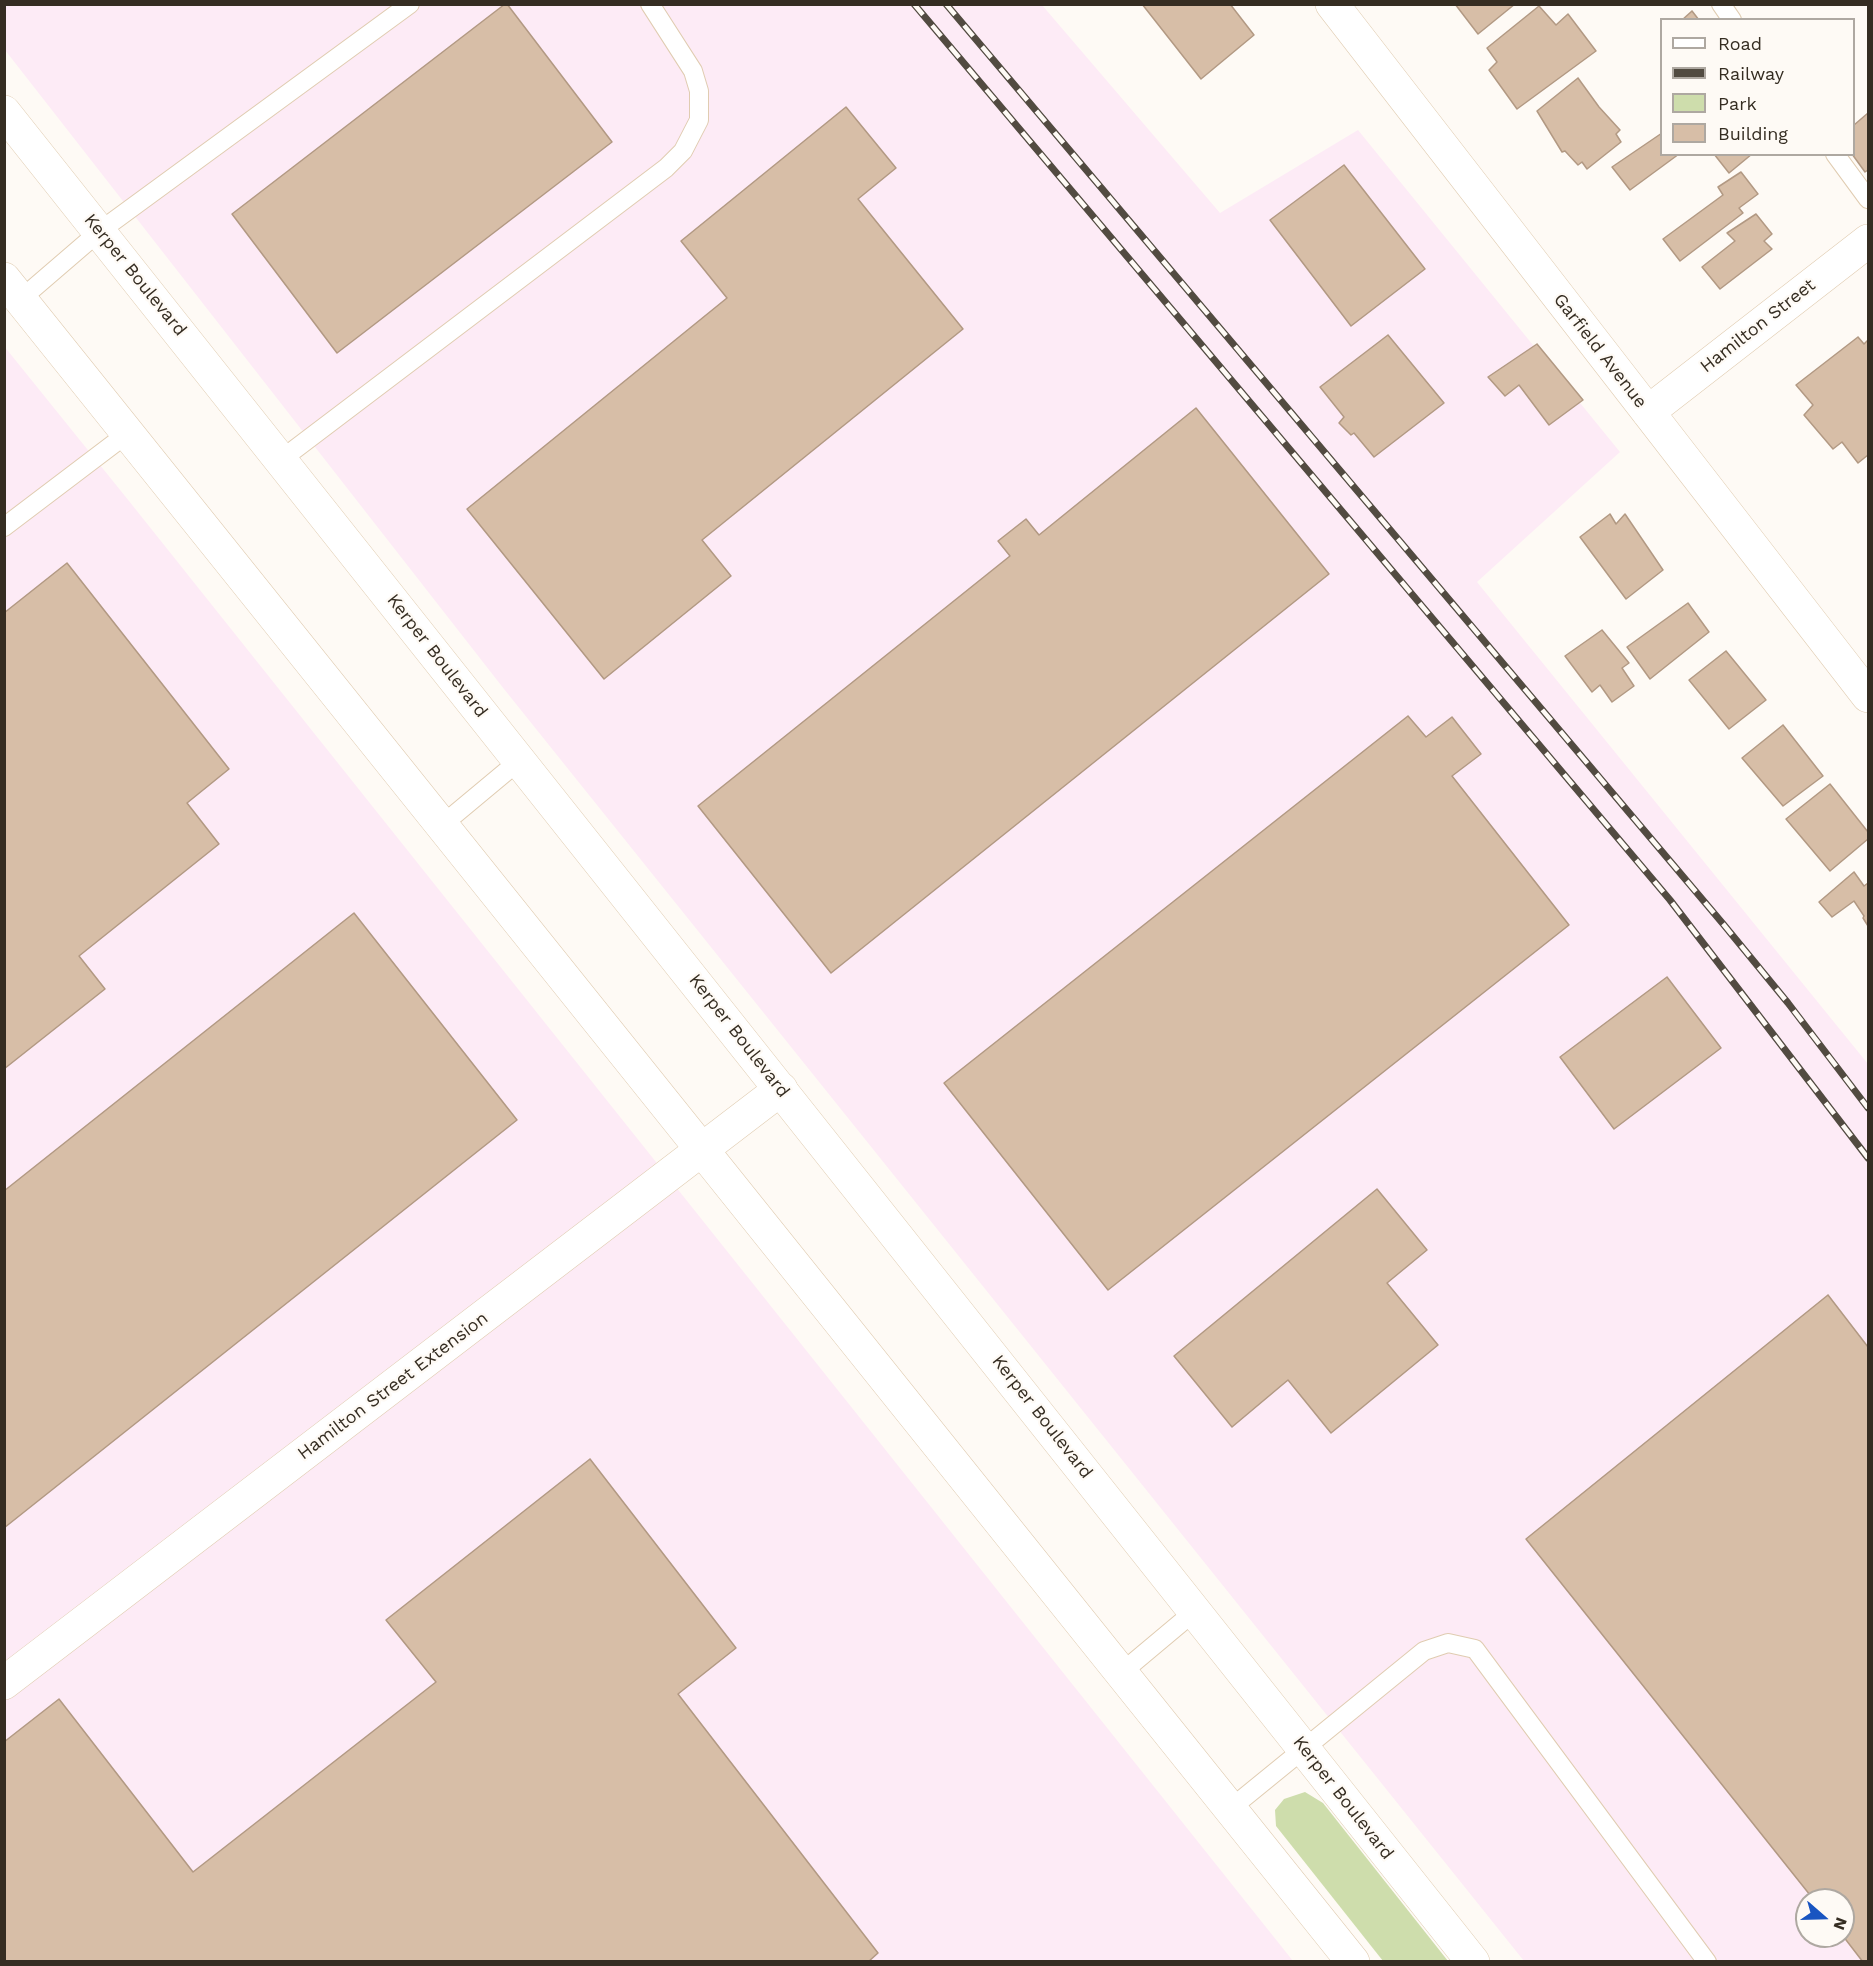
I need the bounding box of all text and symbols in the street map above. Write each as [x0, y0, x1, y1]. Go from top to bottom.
legend [1660, 18, 1855, 156]
text: Road [1718, 33, 1762, 54]
text: Railway [1718, 63, 1784, 84]
text: Park [1718, 93, 1757, 114]
text: Building [1718, 123, 1788, 144]
street label: Kerper Boulevard [79, 210, 191, 340]
street label: Hamilton Street [1696, 274, 1820, 378]
street label: Garfield Avenue [1549, 289, 1651, 413]
street label: Kerper Boulevard [382, 590, 492, 722]
street label: Kerper Boulevard [684, 970, 794, 1102]
street label: Hamilton Street Extension [294, 1307, 492, 1465]
street label: Kerper Boulevard [987, 1351, 1097, 1483]
street label: Kerper Boulevard [1288, 1732, 1398, 1864]
north arrow [1795, 1888, 1855, 1948]
text: N [1830, 1915, 1851, 1932]

